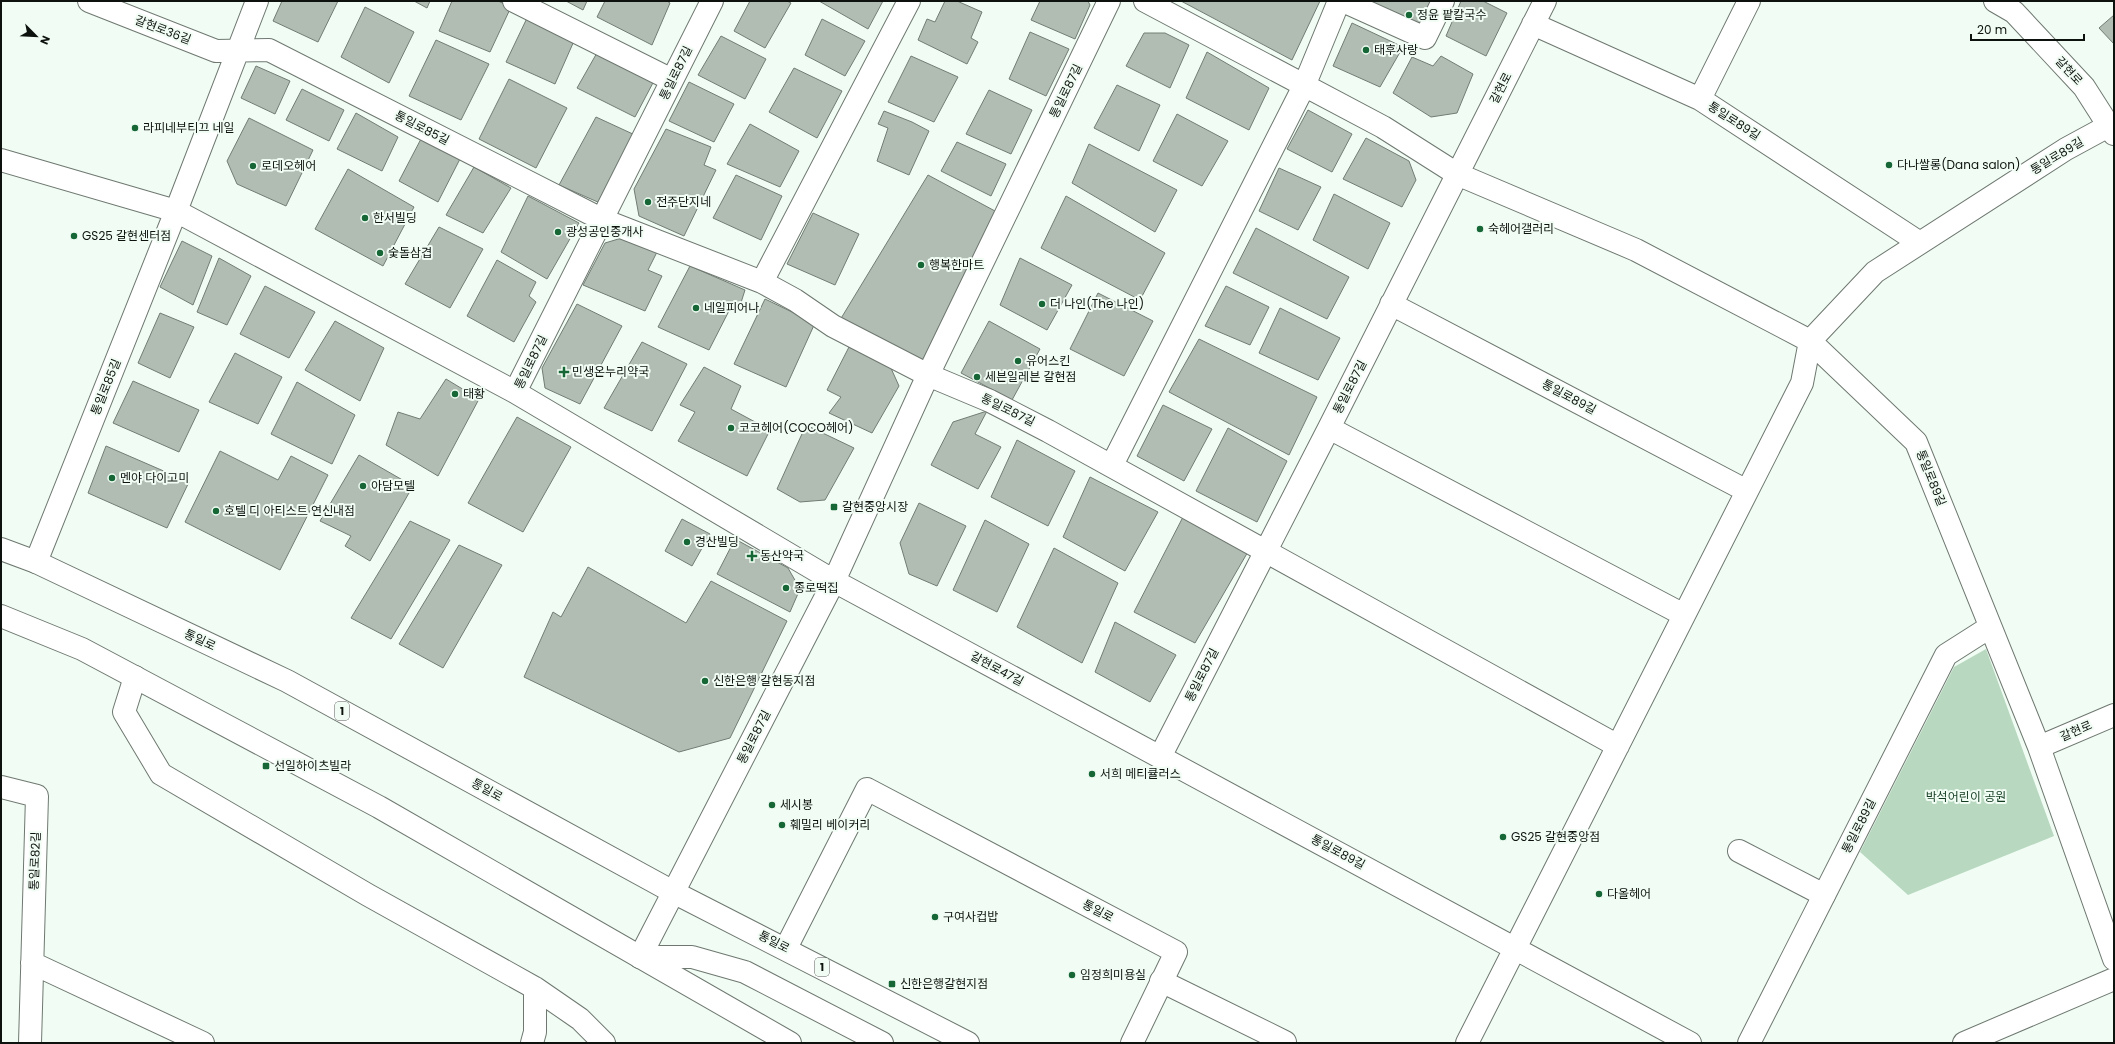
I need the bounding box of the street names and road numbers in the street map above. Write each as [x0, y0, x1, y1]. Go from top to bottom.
street label: 갈현로36길 [133, 11, 194, 48]
street label: 통일로87길 [655, 43, 696, 103]
street label: 갈현로 [2052, 53, 2087, 89]
street label: 통일로87길 [1045, 61, 1086, 121]
street label: 갈현로 [1485, 69, 1516, 106]
street label: 통일로89길 [1705, 97, 1764, 144]
street label: 통일로85길 [392, 107, 452, 149]
street label: 통일로89길 [2027, 133, 2087, 178]
street label: 통일로87길 [510, 332, 551, 392]
street label: 통일로85길 [87, 356, 125, 417]
street label: 통일로87길 [1329, 357, 1370, 417]
street label: 통일로89길 [1539, 375, 1599, 418]
street label: 통일로87길 [978, 389, 1038, 430]
street label: 통일로89길 [1912, 447, 1950, 508]
street label: 통일로 [182, 625, 219, 654]
street label: 통일로87길 [1181, 645, 1222, 705]
street label: 갈현로47길 [968, 647, 1027, 690]
road number: 1 [335, 702, 349, 720]
street label: 통일로87길 [733, 707, 774, 767]
street label: 갈현로 [2057, 716, 2094, 745]
street label: 통일로 [469, 774, 506, 805]
street label: 통일로89길 [1838, 795, 1880, 856]
street label: 통일로89길 [1308, 830, 1368, 873]
street label: 통일로82길 [25, 831, 44, 891]
street label: 통일로 [1080, 895, 1117, 926]
street label: 통일로 [756, 926, 793, 957]
road number: 1 [815, 958, 829, 976]

